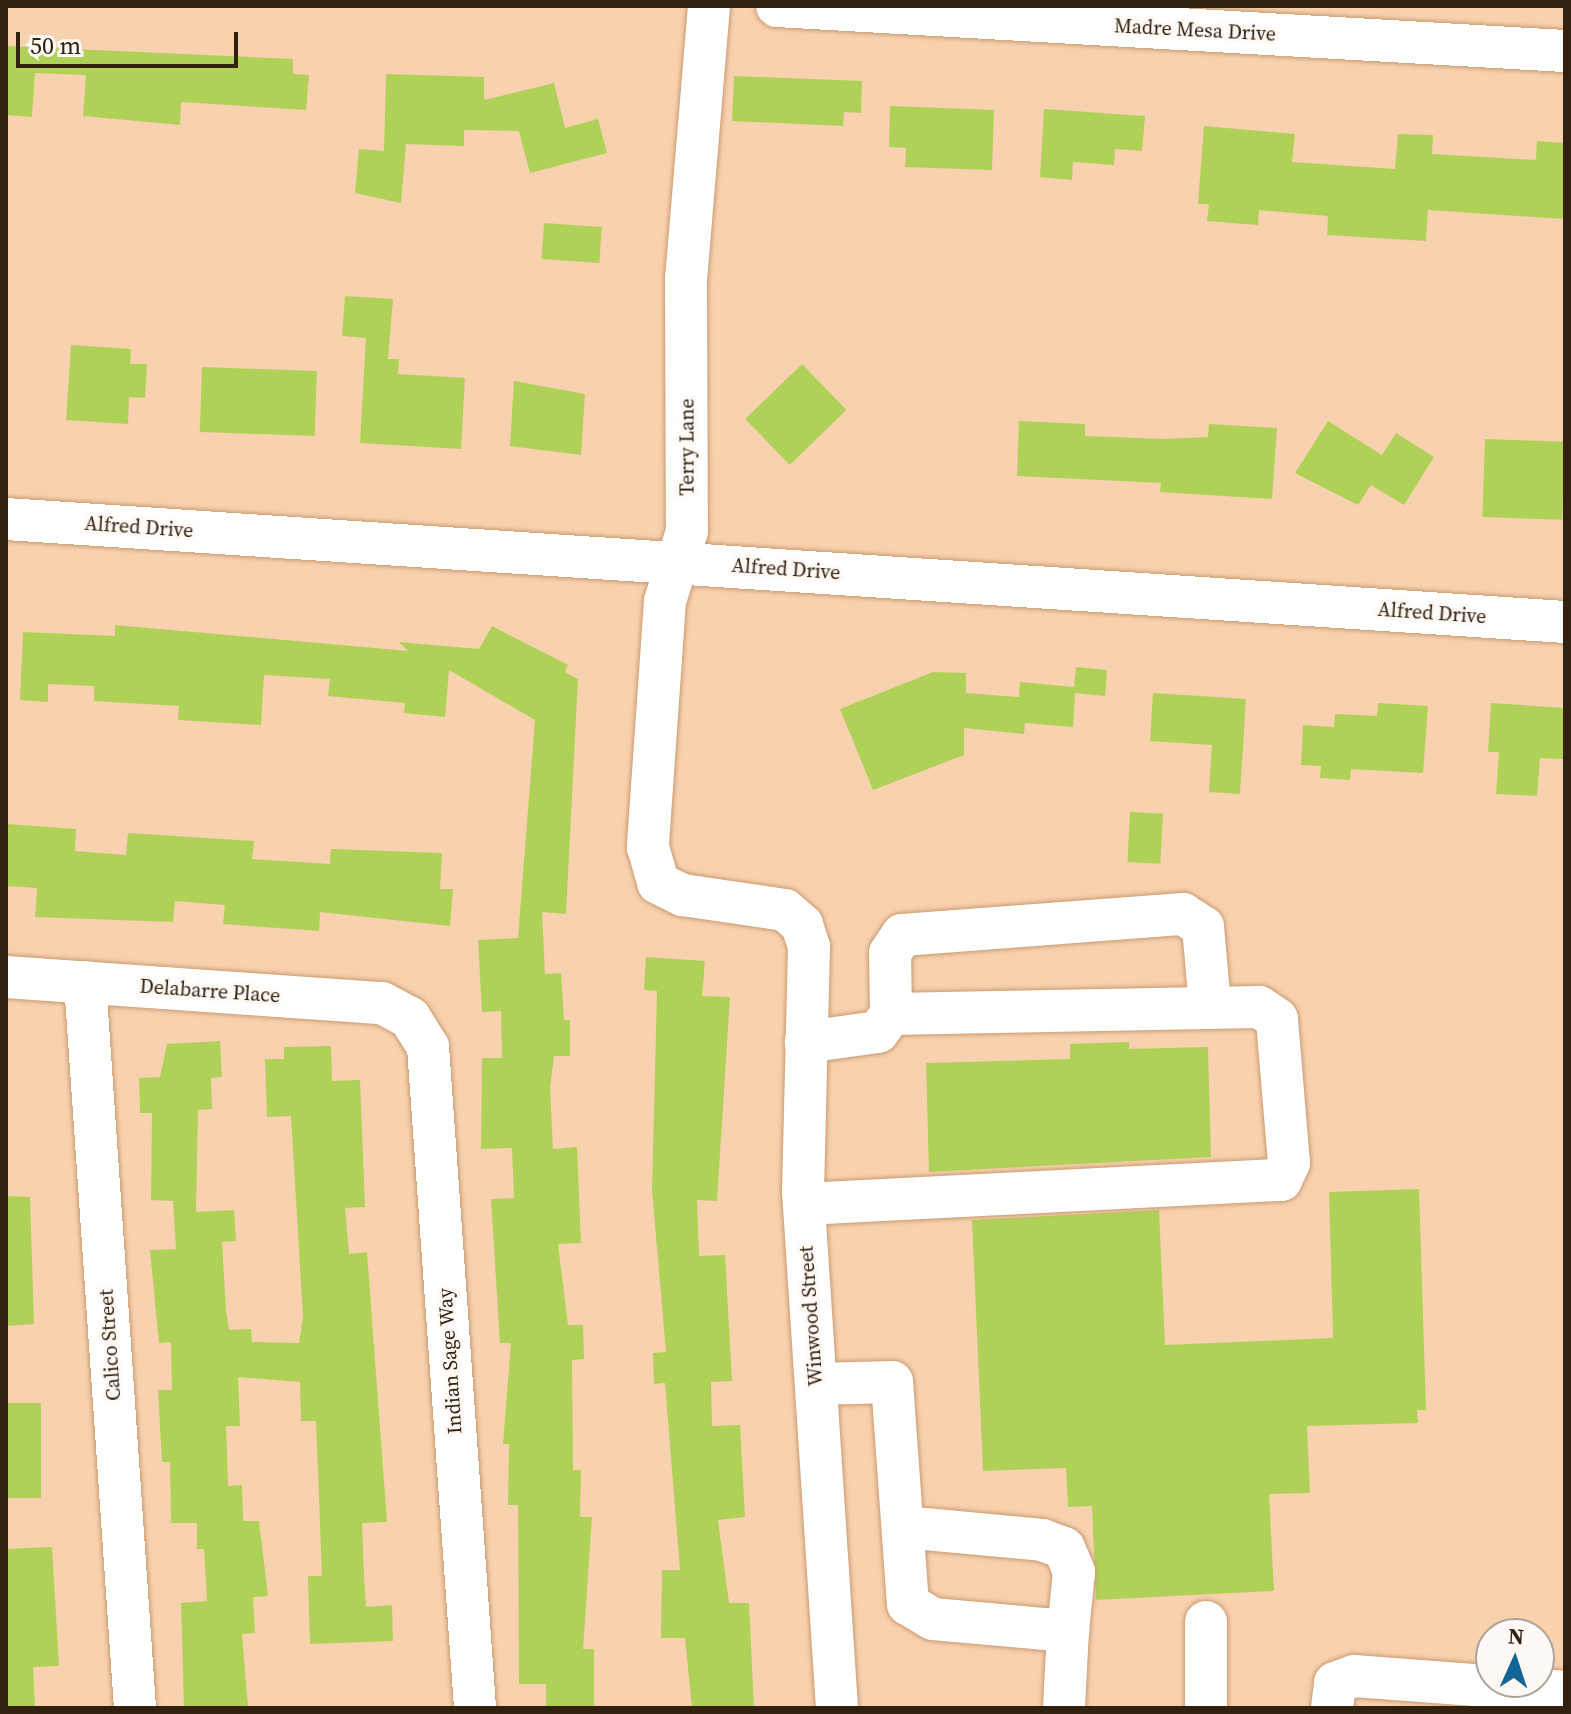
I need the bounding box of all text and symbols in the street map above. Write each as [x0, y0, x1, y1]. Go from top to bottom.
street label: Madre Mesa Drive [1114, 14, 1276, 46]
scale bar [20, 16, 242, 66]
text: 50 m [30, 29, 81, 62]
street label: Terry Lane [675, 398, 699, 496]
street label: Alfred Drive [84, 511, 194, 543]
street label: Alfred Drive [731, 553, 841, 585]
street label: Alfred Drive [1377, 597, 1487, 629]
street label: Delabarre Place [139, 974, 281, 1008]
street label: Winwood Street [794, 1245, 828, 1387]
street label: Indian Sage Way [433, 1287, 467, 1435]
street label: Calico Street [94, 1288, 126, 1402]
north arrow [1475, 1618, 1555, 1698]
text: N [1507, 1621, 1525, 1651]

